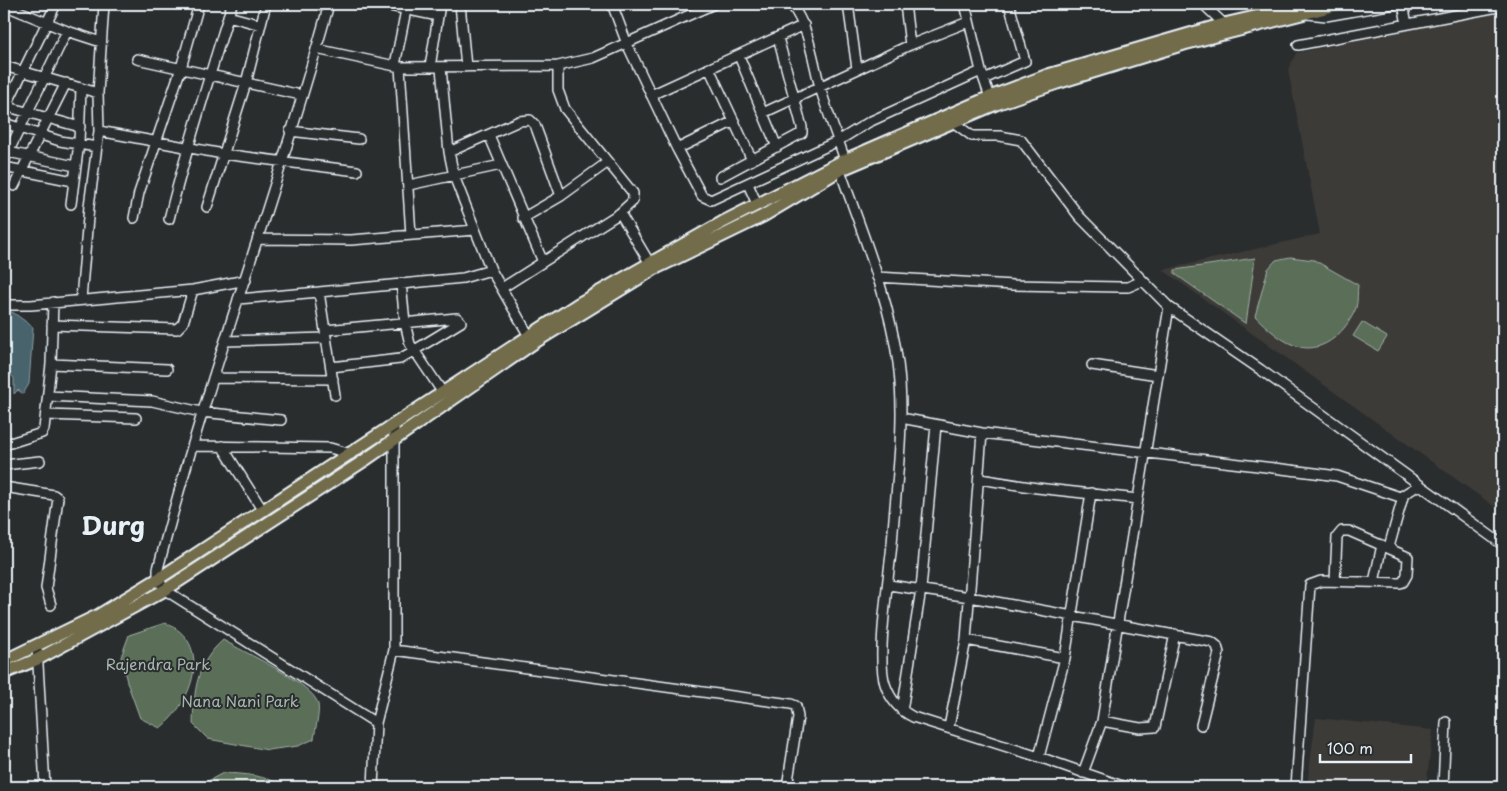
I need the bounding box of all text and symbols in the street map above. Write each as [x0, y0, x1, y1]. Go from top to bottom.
district label: Durg [81, 506, 145, 544]
park label: Rajendra Park [106, 652, 210, 675]
park label: Nana Nani Park [181, 689, 299, 712]
scale bar [1320, 731, 1411, 763]
text: 100 m [1327, 736, 1373, 759]

